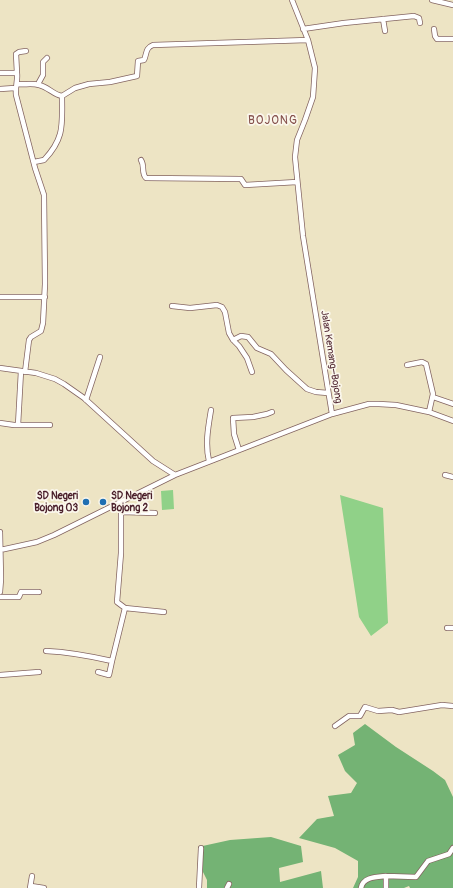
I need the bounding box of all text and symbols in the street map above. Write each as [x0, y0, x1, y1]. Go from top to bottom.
district label: BOJONG [248, 114, 298, 128]
street label: Jalan Kemang–Bojong [318, 310, 344, 404]
place label: SD Negeri Bojong 03 [34, 490, 78, 514]
place label: SD Negeri Bojong 2 [111, 490, 152, 514]
marker: SD Negeri Bojong 03 [81, 497, 91, 507]
marker: SD Negeri Bojong 2 [98, 497, 108, 507]

